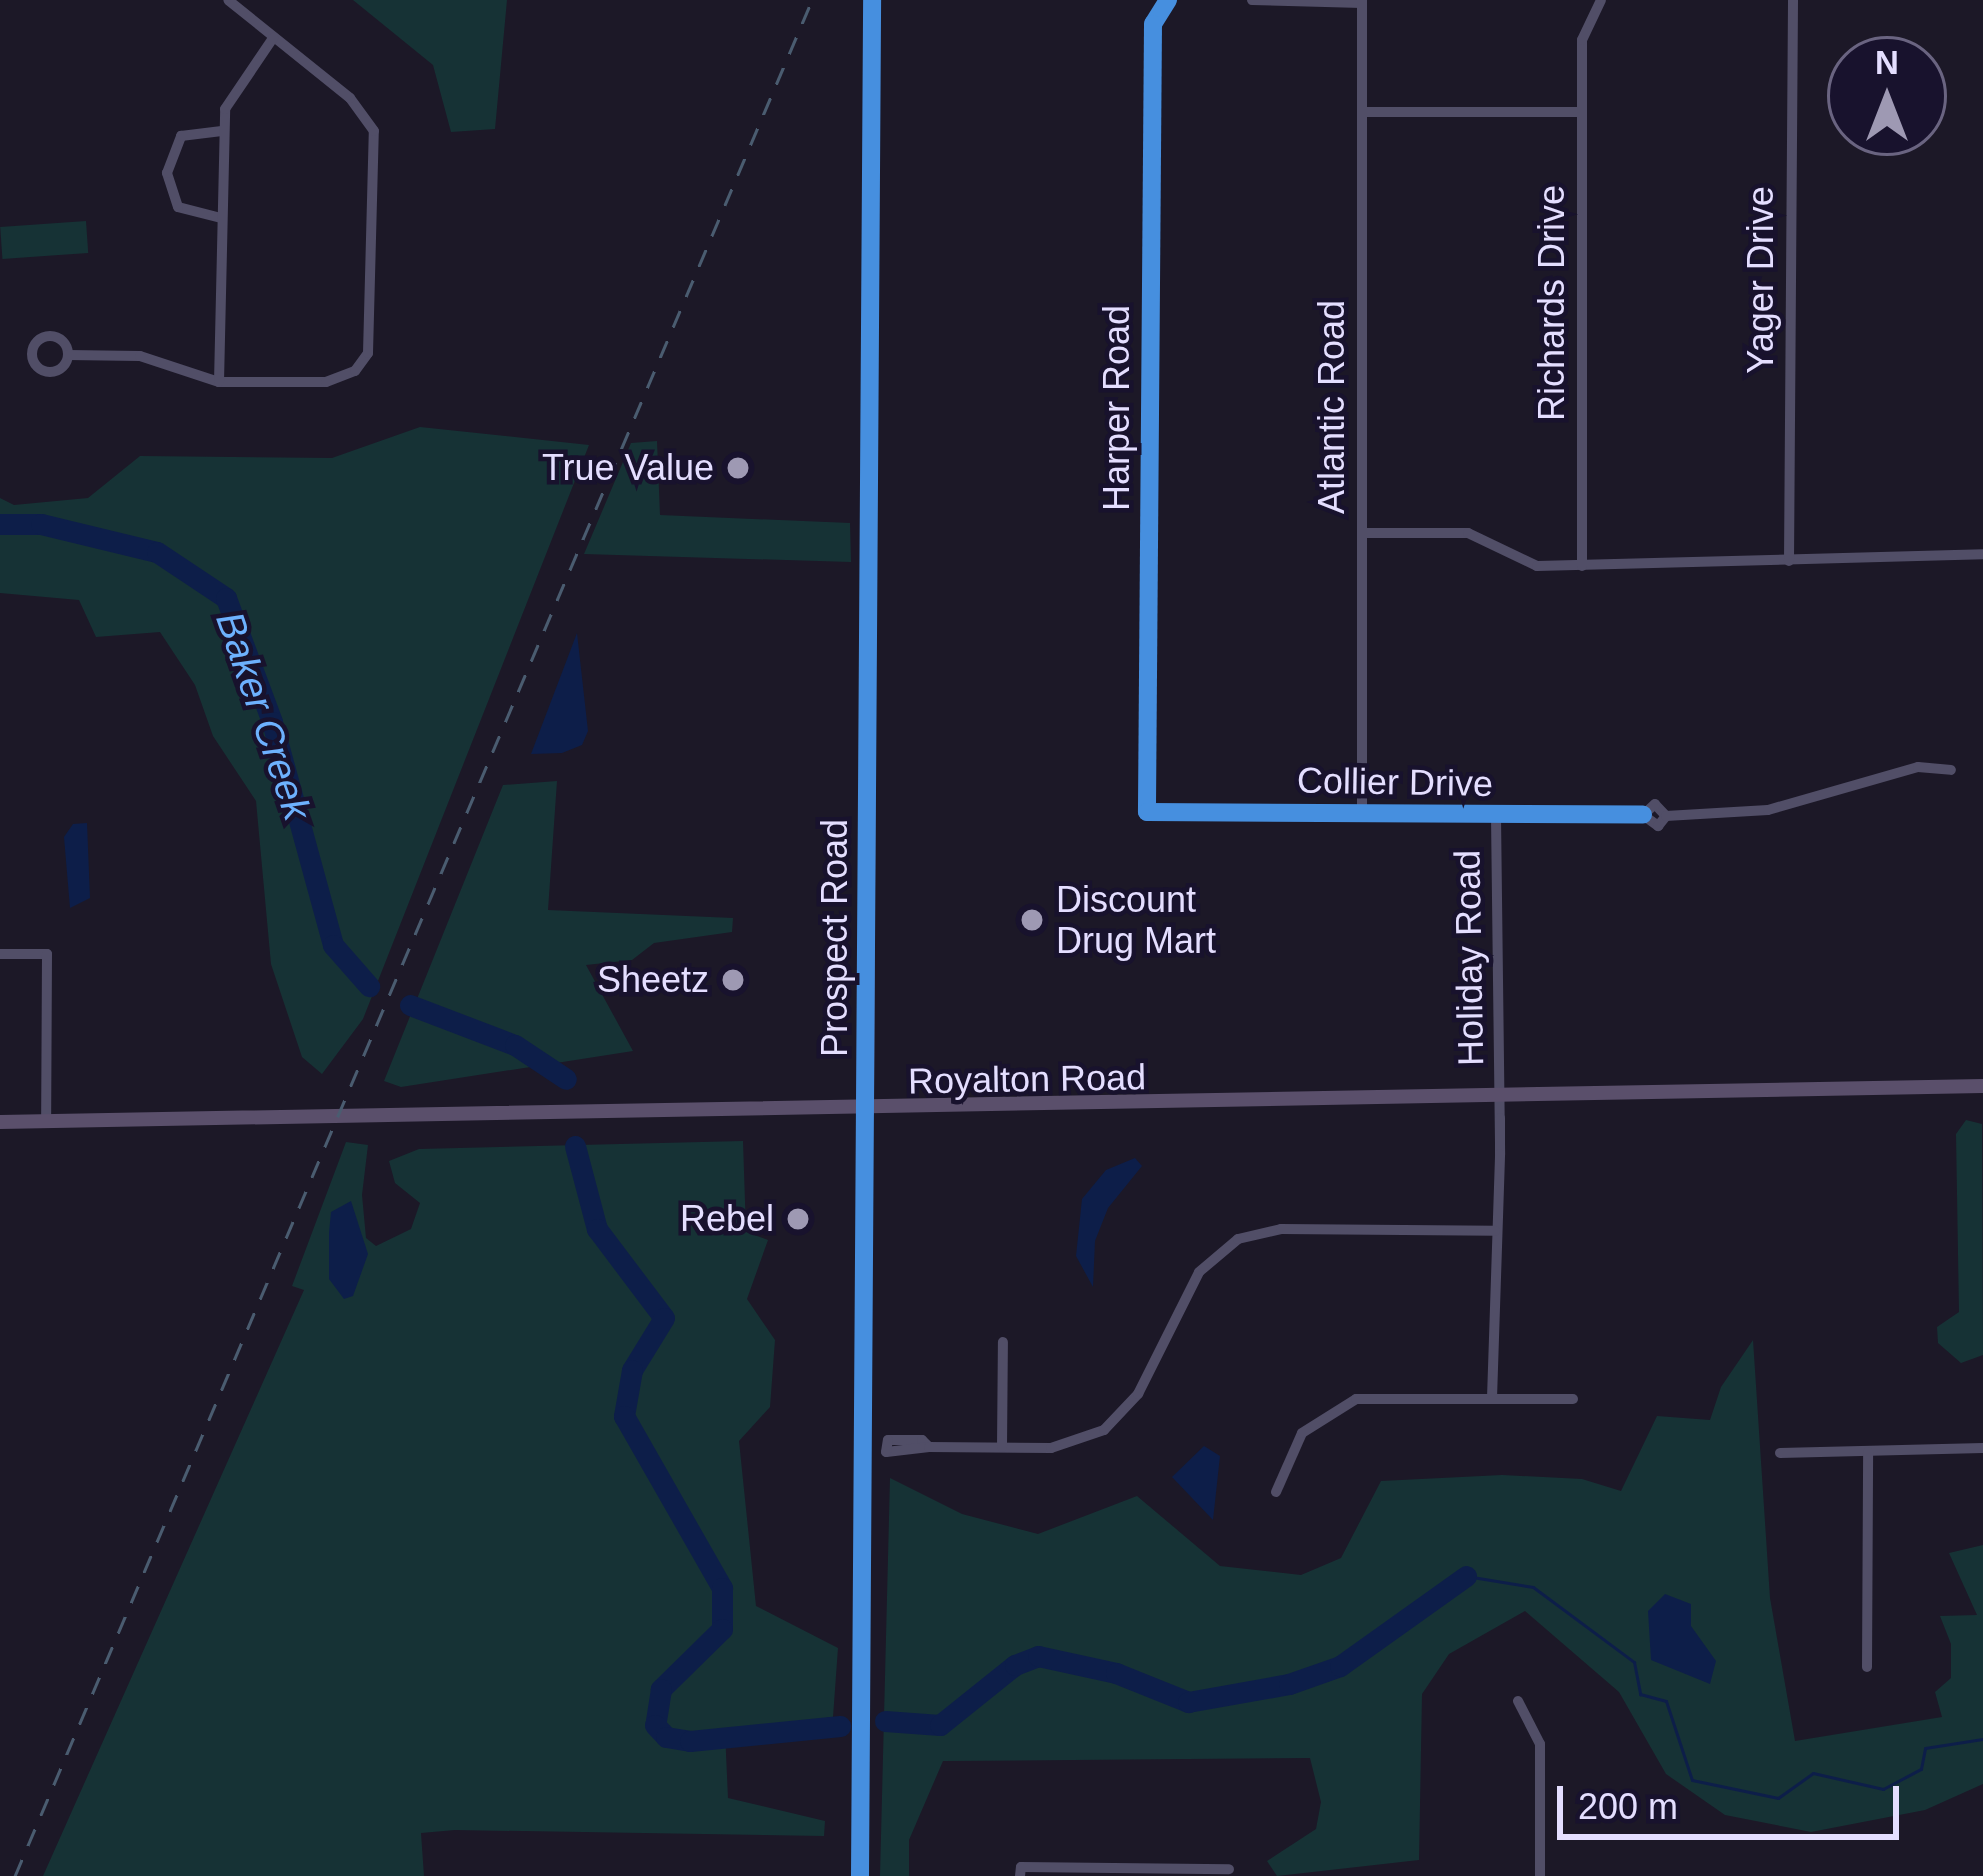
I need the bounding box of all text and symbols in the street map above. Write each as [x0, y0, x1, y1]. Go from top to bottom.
north arrow [1827, 36, 1947, 156]
text: N [1875, 44, 1899, 81]
street label: Richards Drive [1530, 185, 1574, 421]
street label: Yager Drive [1739, 186, 1783, 374]
street label: Atlantic Road [1310, 300, 1354, 514]
street label: Harper Road [1095, 305, 1139, 511]
place label: True Value [542, 446, 714, 490]
marker: True Value [725, 455, 751, 481]
water label: Baker Creek [206, 606, 320, 826]
street label: Collier Drive [1297, 759, 1493, 805]
street label: Prospect Road [813, 819, 857, 1057]
street label: Holiday Road [1446, 850, 1492, 1066]
place label: Discount Drug Mart [1056, 877, 1216, 962]
marker: Discount Drug Mart [1019, 907, 1045, 933]
place label: Sheetz [597, 958, 709, 1002]
marker: Sheetz [720, 967, 746, 993]
street label: Royalton Road [908, 1055, 1146, 1103]
place label: Rebel [680, 1197, 774, 1241]
marker: Rebel [785, 1206, 811, 1232]
scale bar [1563, 1762, 1905, 1836]
text: 200 m [1578, 1786, 1678, 1827]

